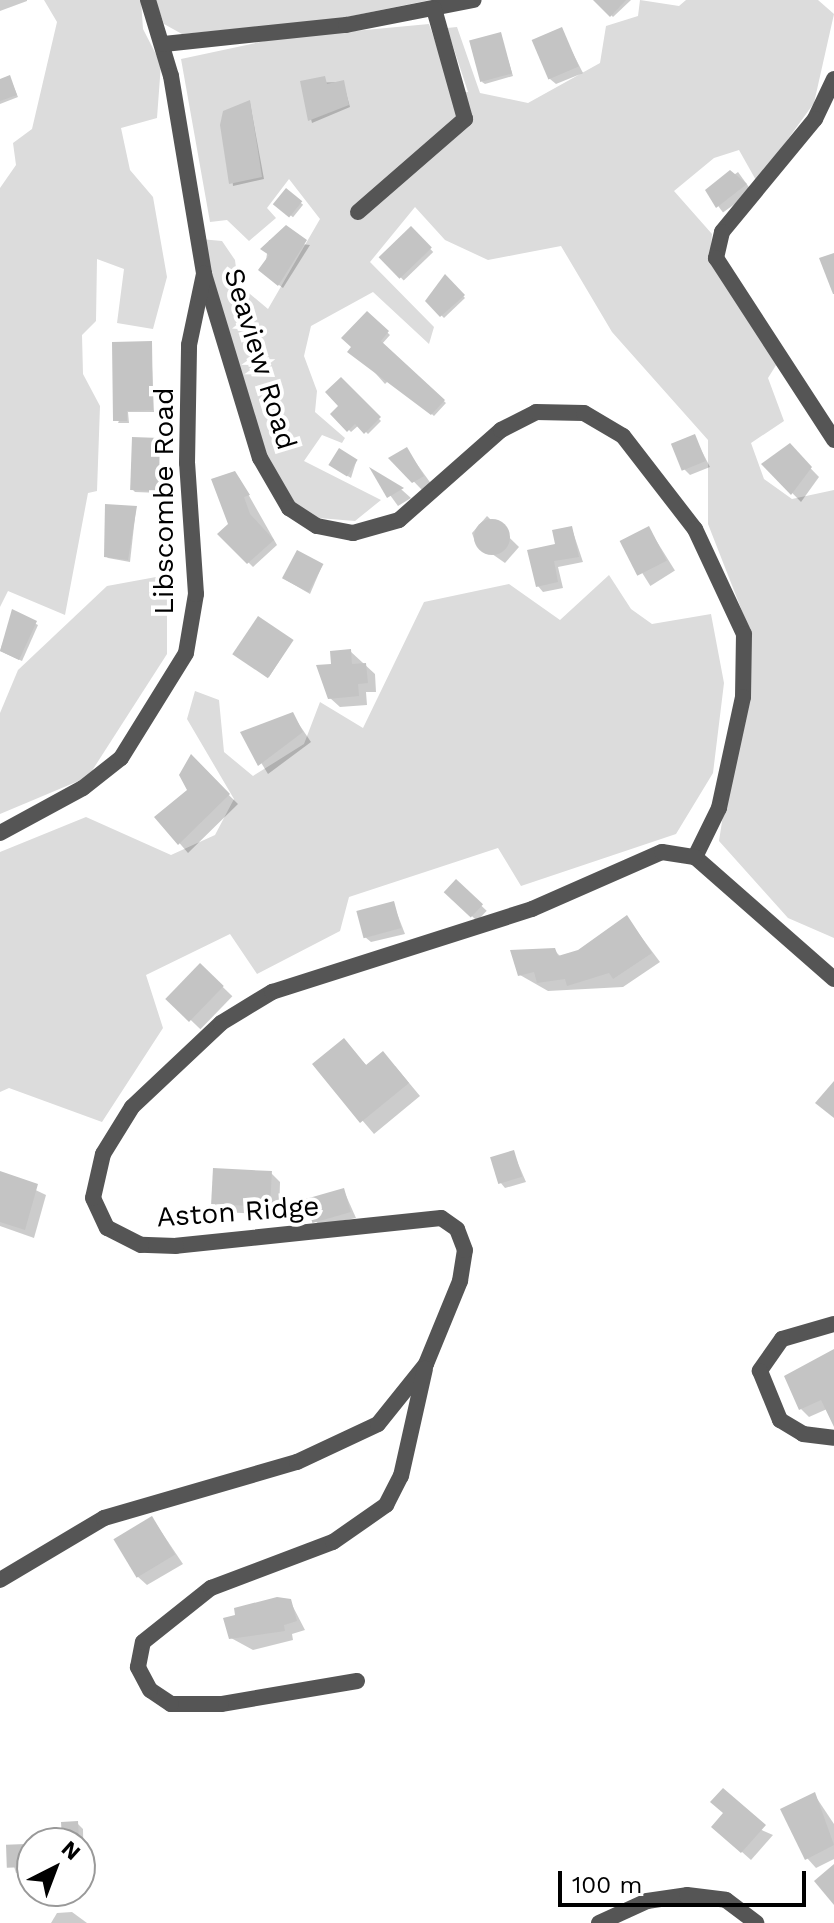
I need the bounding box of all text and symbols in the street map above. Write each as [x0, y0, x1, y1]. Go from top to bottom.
street label: Seaview Road [216, 264, 304, 454]
street label: Libscombe Road [147, 387, 181, 615]
street label: Aston Ridge [156, 1190, 320, 1234]
north arrow [16, 1827, 96, 1907]
text: N [57, 1836, 85, 1865]
scale bar [562, 1855, 810, 1905]
text: 100 m [572, 1871, 642, 1899]

